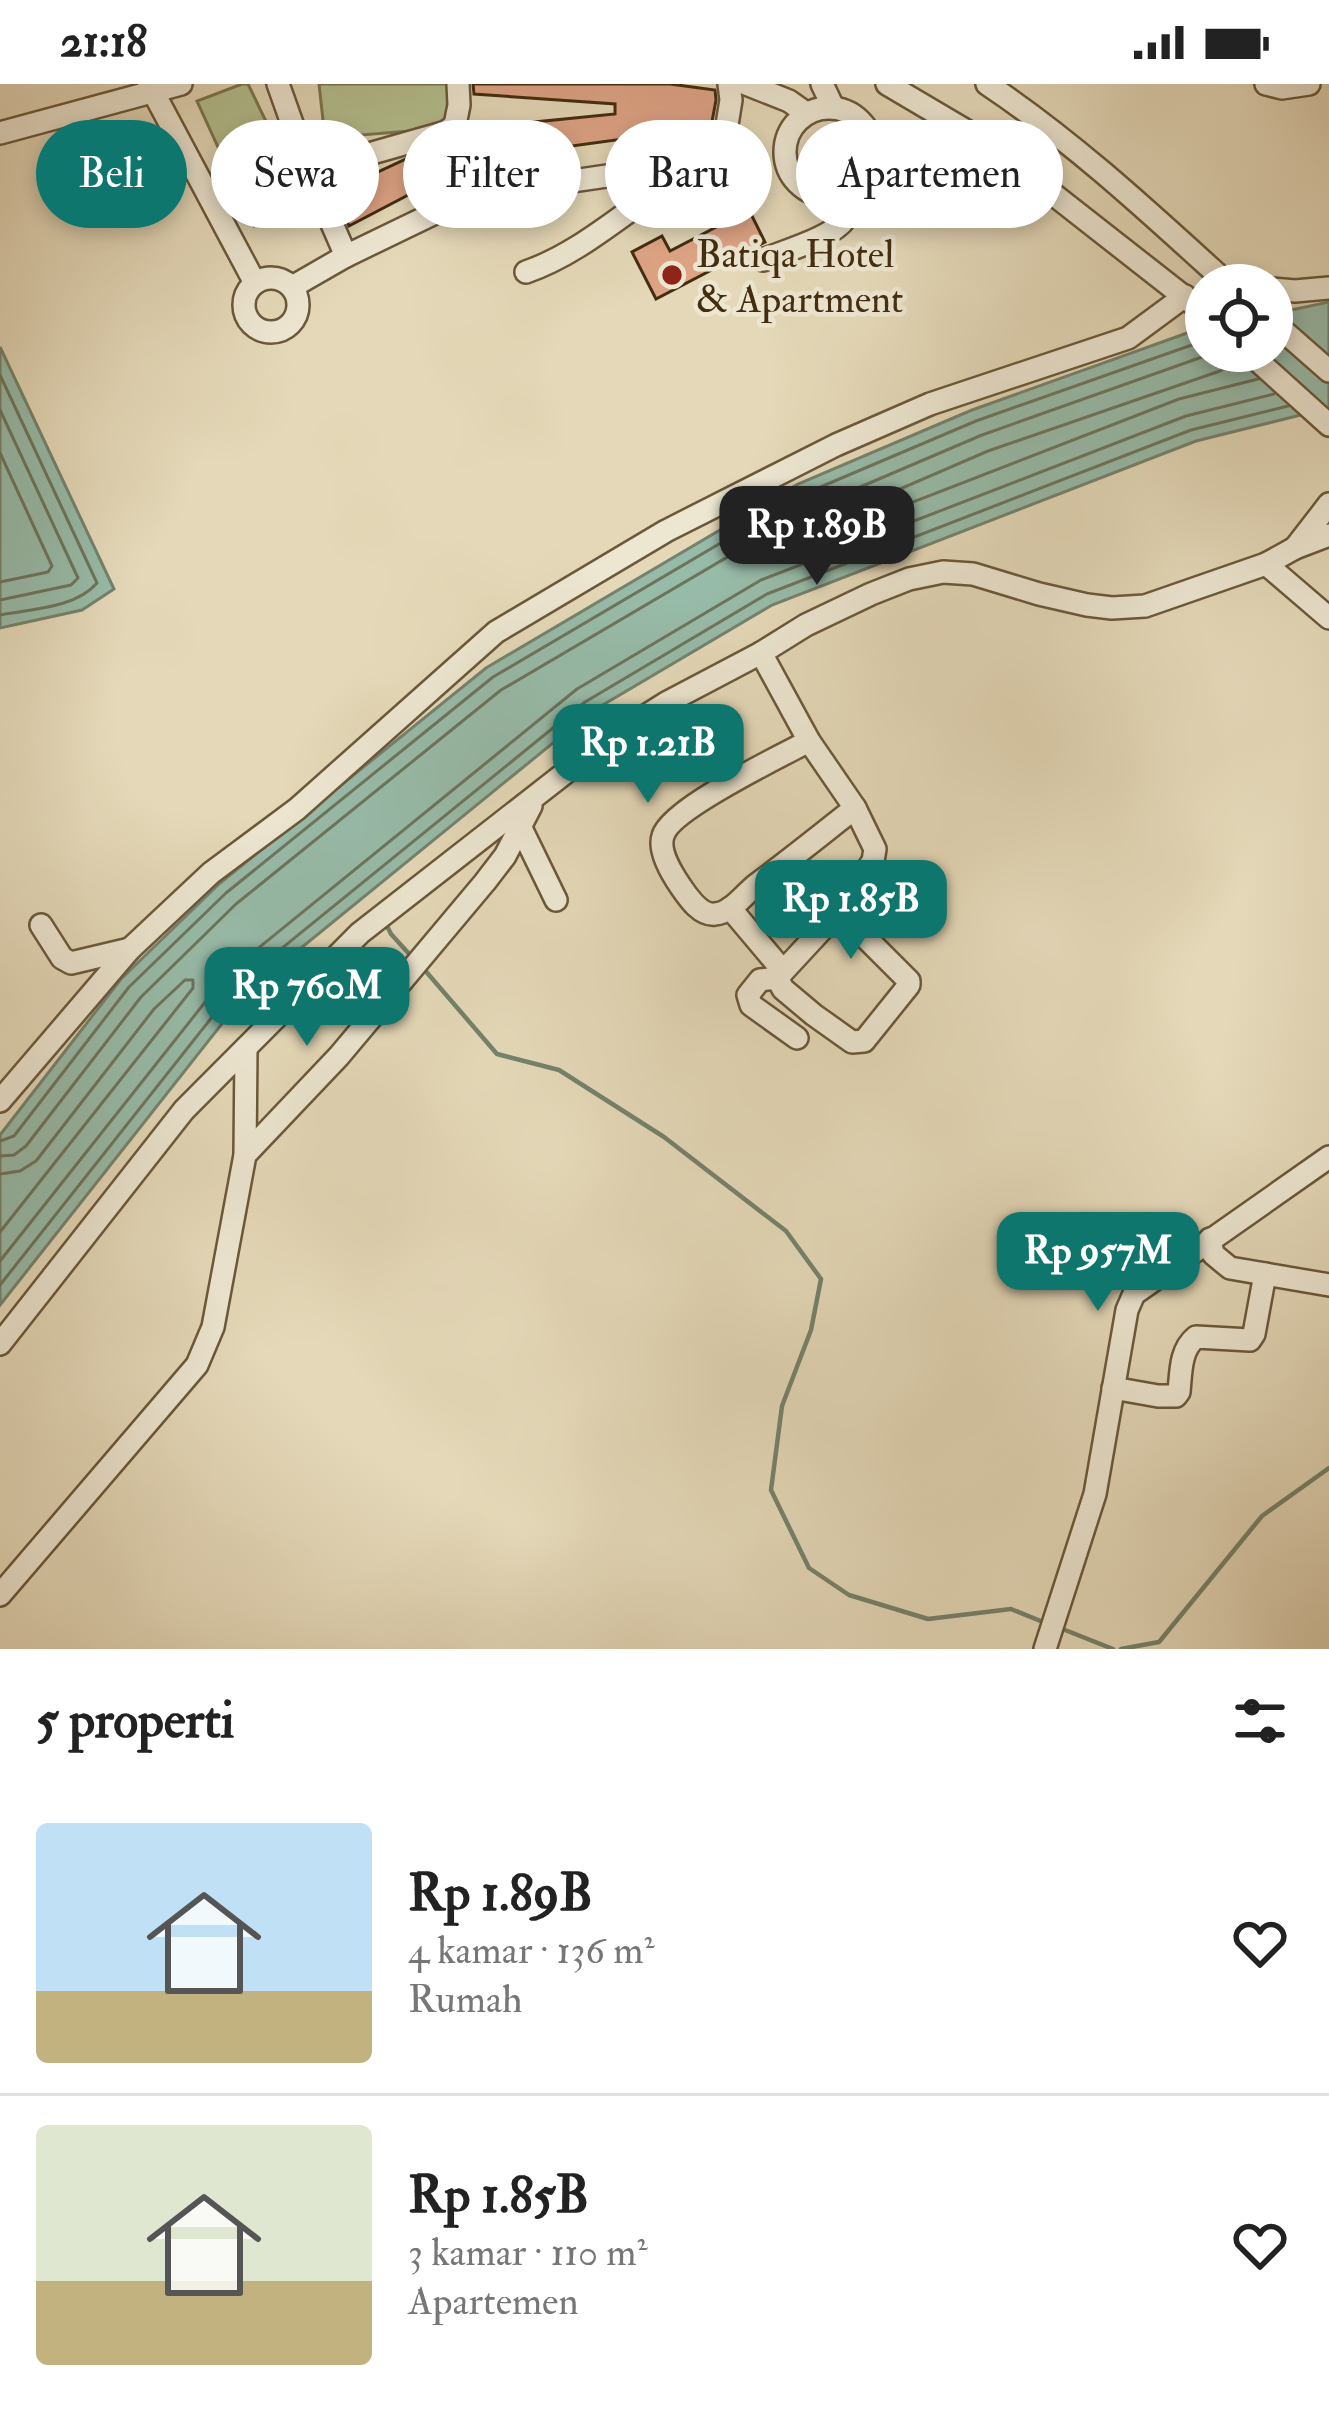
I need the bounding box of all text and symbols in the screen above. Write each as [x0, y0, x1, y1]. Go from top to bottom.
text: 21:18 [60, 14, 147, 70]
chip: Beli [36, 120, 187, 228]
chip: Sewa [211, 120, 379, 228]
chip: Filter [403, 120, 581, 228]
chip: Baru [605, 120, 772, 228]
chip: Apartemen [796, 120, 1063, 228]
place label: Batiqa Hotel & Apartment [696, 230, 903, 324]
marker: Batiqa Hotel & Apartment [659, 262, 685, 288]
map controls [1185, 264, 1293, 372]
button: locate [1185, 264, 1293, 372]
pin: Rp 1.89B [693, 486, 941, 588]
text: Rp 1.89B [746, 500, 888, 549]
pin: Rp 1.21B [524, 704, 772, 806]
text: Rp 1.21B [580, 718, 716, 767]
pin: Rp 1.85B [727, 860, 975, 962]
text: Rp 1.85B [782, 874, 920, 923]
pin: Rp 760M [196, 947, 418, 1049]
text: Rp 760M [231, 961, 383, 1010]
pin: Rp 957M [987, 1212, 1209, 1314]
text: Rp 957M [1024, 1226, 1172, 1275]
icon: filters [1227, 1688, 1293, 1754]
text: 5 properti [36, 1689, 234, 1753]
text: Rp 1.89B [408, 1862, 593, 1926]
icon: home [132, 1871, 276, 2015]
icon: heart [1227, 1910, 1293, 1976]
text: 4 kamar · 136 m² [408, 1926, 654, 1975]
text: Rumah [408, 1975, 522, 2024]
text: Rp 1.85B [408, 2164, 589, 2228]
icon: home [132, 2173, 276, 2317]
icon: heart [1227, 2212, 1293, 2278]
text: 3 kamar · 110 m² [408, 2228, 647, 2277]
text: Apartemen [408, 2277, 579, 2326]

